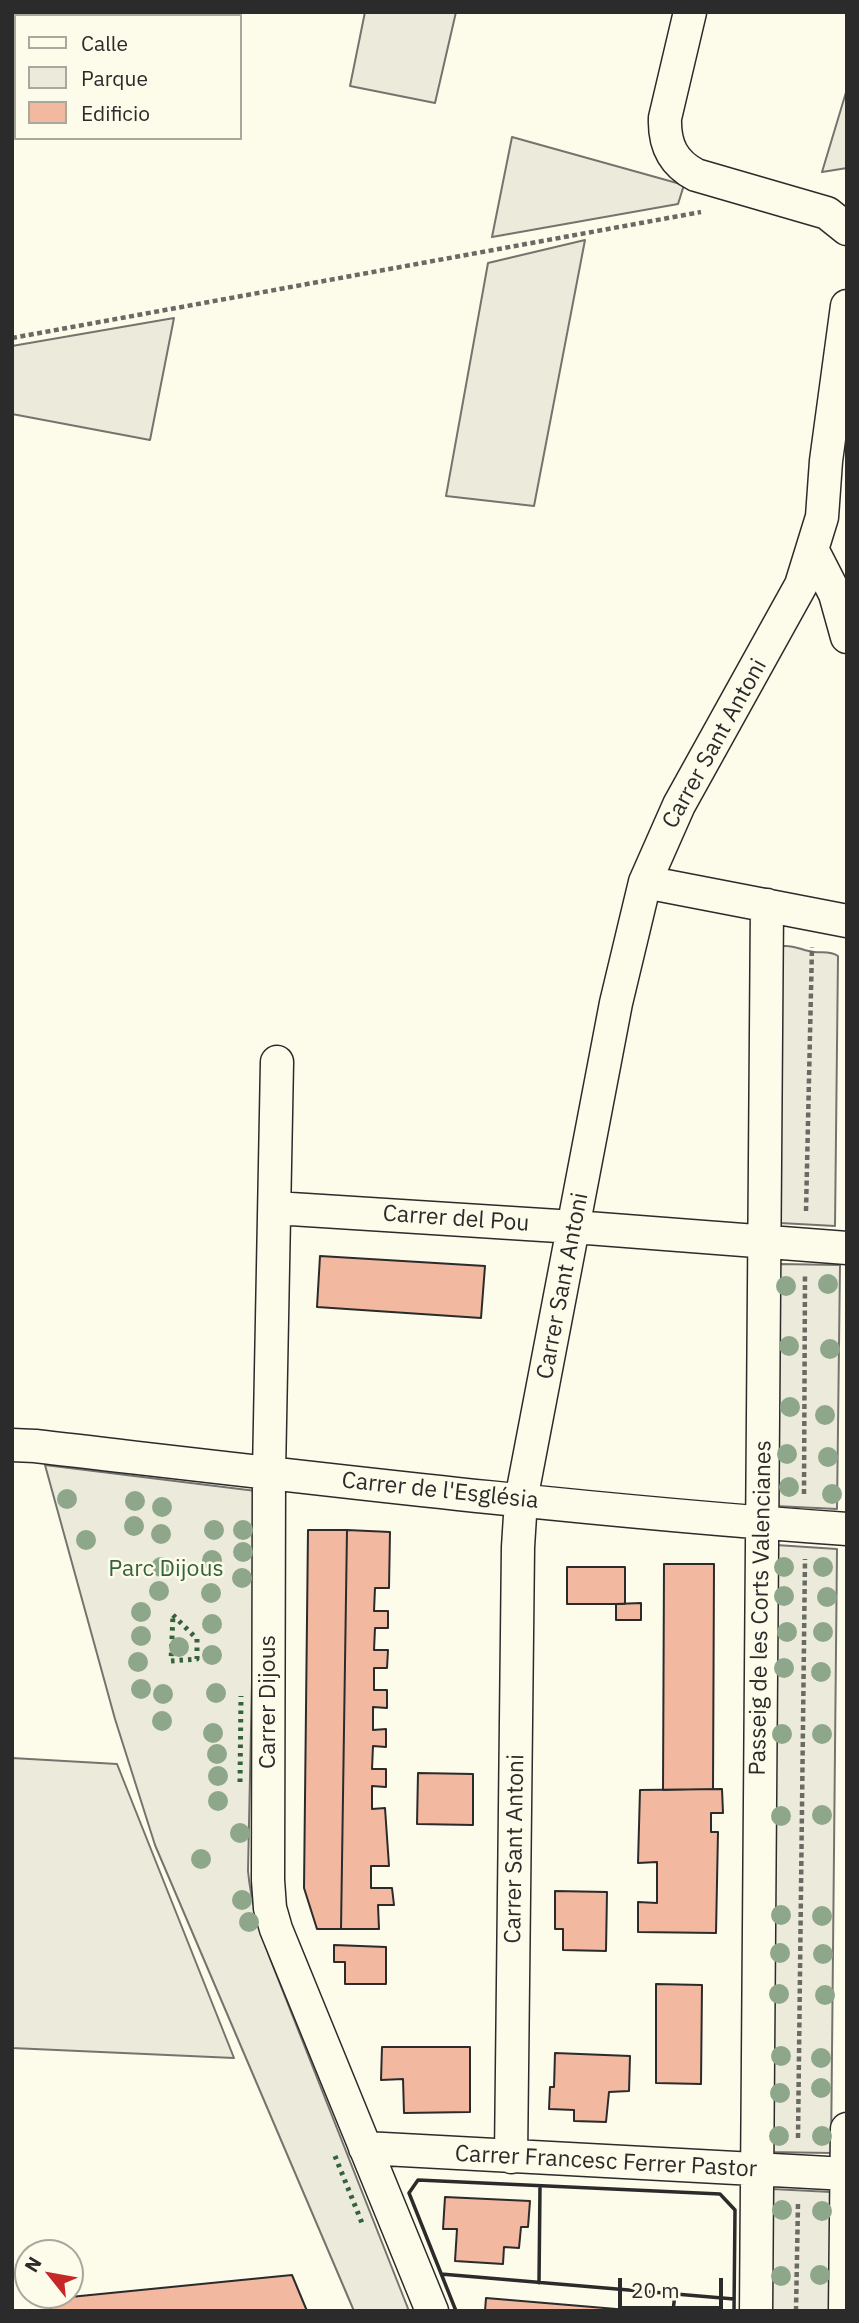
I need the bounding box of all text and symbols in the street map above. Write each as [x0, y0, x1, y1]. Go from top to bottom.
legend [14, 14, 242, 140]
text: Calle [81, 29, 128, 57]
text: Parque [81, 64, 148, 92]
text: Edificio [81, 99, 150, 127]
street label: Carrer Sant Antoni [657, 654, 773, 834]
street label: Carrer Sant Antoni [531, 1190, 595, 1382]
street label: Carrer del Pou [382, 1200, 530, 1238]
street label: Passeig de les Corts Valencianes [744, 1440, 778, 1776]
street label: Carrer de l'Església [340, 1467, 540, 1515]
park label: Parc Dijous [108, 1555, 224, 1583]
street label: Carrer Dijous [254, 1635, 282, 1769]
street label: Carrer Sant Antoni [500, 1754, 530, 1944]
street label: Carrer Francesc Ferrer Pastor [454, 2140, 758, 2184]
north arrow [14, 2239, 84, 2309]
text: N [19, 2252, 47, 2276]
scale bar [621, 2264, 726, 2308]
text: 20 m [631, 2276, 680, 2304]

